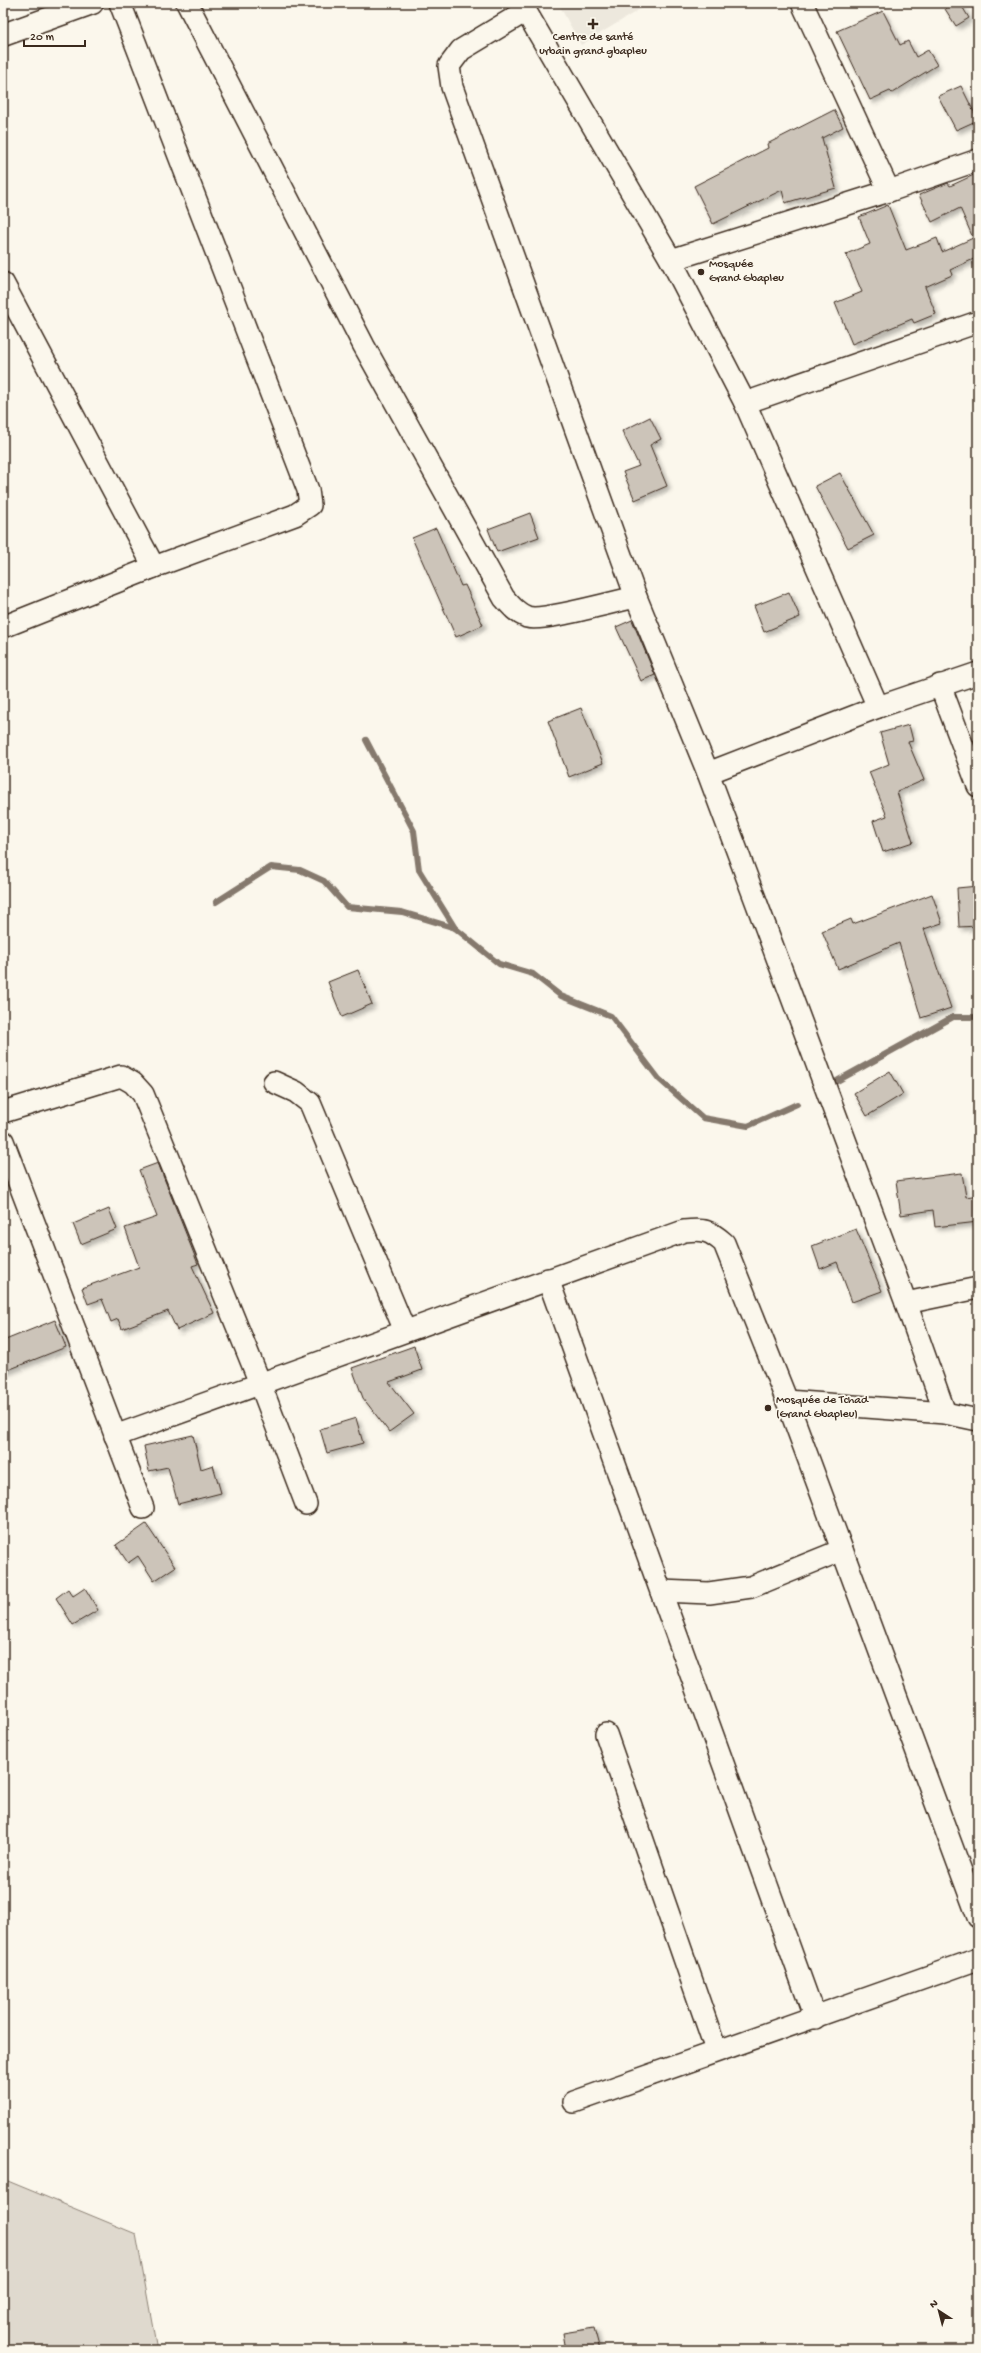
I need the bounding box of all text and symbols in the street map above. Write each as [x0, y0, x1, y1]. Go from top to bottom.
marker: Centre de santé urbain grand gbapleu [587, 18, 599, 30]
scale bar [24, 22, 85, 48]
text: 20 m [30, 31, 55, 45]
place label: Centre de santé urbain grand gbapleu [539, 31, 647, 59]
place label: Mosquée Grand Gbapleu [709, 258, 784, 286]
marker: Mosquée Grand Gbapleu [696, 267, 706, 277]
place label: Mosquée de Tchad (Grand Gbapleu) [776, 1394, 869, 1422]
marker: Mosquée de Tchad (Grand Gbapleu) [763, 1403, 773, 1413]
north arrow [919, 2291, 959, 2331]
text: N [928, 2298, 941, 2311]

